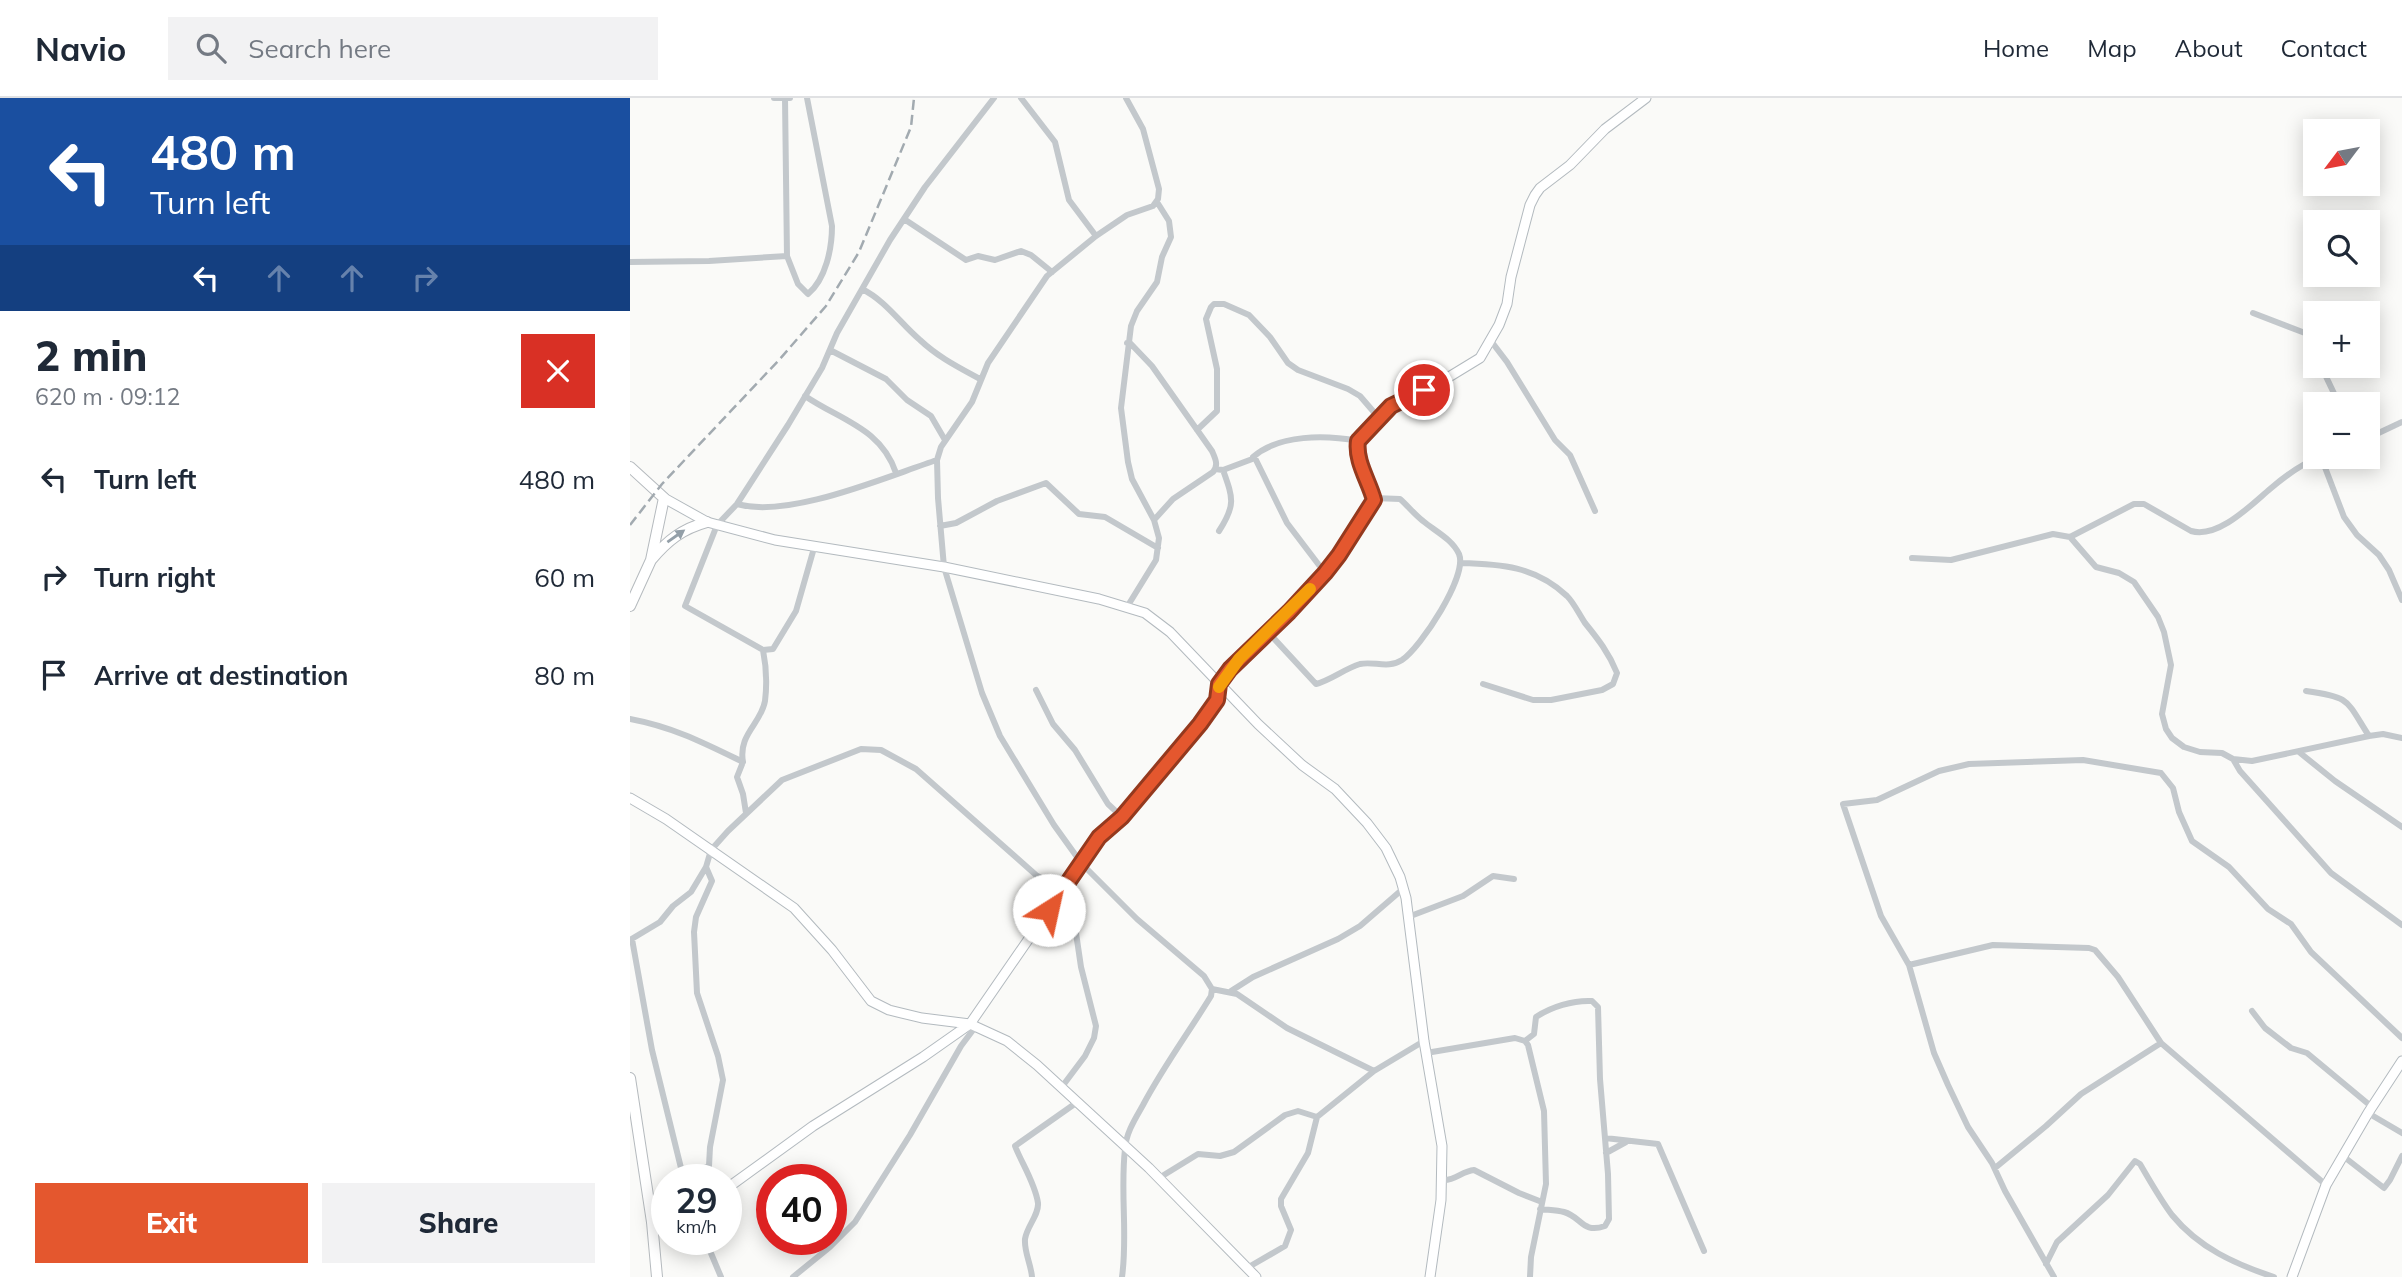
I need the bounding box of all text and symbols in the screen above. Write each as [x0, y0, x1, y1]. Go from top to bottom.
search box [168, 17, 658, 80]
text: Navio [35, 28, 126, 69]
icon: search [192, 29, 230, 67]
text: Search here [248, 32, 391, 65]
text: Home [1983, 33, 2049, 63]
text: Map [2087, 33, 2137, 63]
text: About [2175, 33, 2243, 63]
text: Contact [2281, 33, 2367, 63]
north arrow [2303, 119, 2380, 196]
map controls [2303, 119, 2380, 469]
text: 480 m [150, 121, 296, 182]
icon: left [35, 126, 126, 217]
text: Turn left [150, 182, 270, 222]
button: search [2303, 210, 2380, 287]
icon: left [187, 259, 225, 297]
icon: ahead [260, 259, 298, 297]
icon: ahead [333, 259, 371, 297]
icon: right [406, 259, 444, 297]
button: + [2303, 301, 2380, 378]
text: 2 min [35, 329, 148, 382]
button: close [521, 334, 595, 408]
pin [1394, 360, 1454, 420]
icon: arrive [1405, 371, 1443, 409]
text: 620 m · 09:12 [35, 382, 180, 411]
button: − [2303, 392, 2380, 469]
icon: left [35, 460, 73, 498]
text: Turn left [94, 463, 196, 496]
text: 480 m [519, 463, 595, 496]
one-way arrow [667, 529, 685, 543]
icon: right [35, 558, 73, 596]
text: Turn right [94, 561, 215, 594]
text: 60 m [534, 561, 595, 594]
icon: arrive [35, 656, 73, 694]
text: Arrive at destination [94, 659, 349, 692]
text: 80 m [534, 659, 595, 692]
position arrow [1012, 873, 1086, 947]
speed limit sign: 40 [756, 1164, 847, 1255]
text: 29 [675, 1178, 718, 1222]
button: Exit [35, 1183, 308, 1263]
button: Share [322, 1183, 595, 1263]
text: km/h [676, 1215, 717, 1238]

